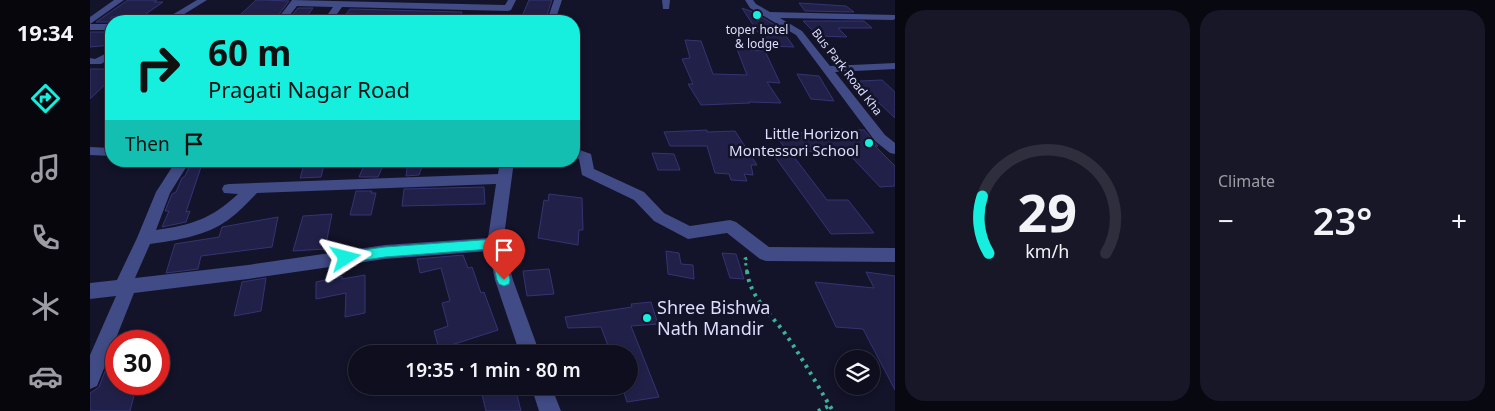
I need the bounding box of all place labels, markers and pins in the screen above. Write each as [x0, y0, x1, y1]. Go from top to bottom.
marker: toper hotel & lodge [751, 9, 763, 21]
place label: toper hotel & lodge [726, 21, 788, 52]
place label: Little Horizon Montessori School [729, 123, 859, 160]
marker: Little Horizon Montessori School [863, 137, 875, 149]
pin [483, 229, 525, 280]
place label: Shree Bishwa Nath Mandir [657, 295, 770, 340]
marker: Shree Bishwa Nath Mandir [641, 312, 653, 324]

